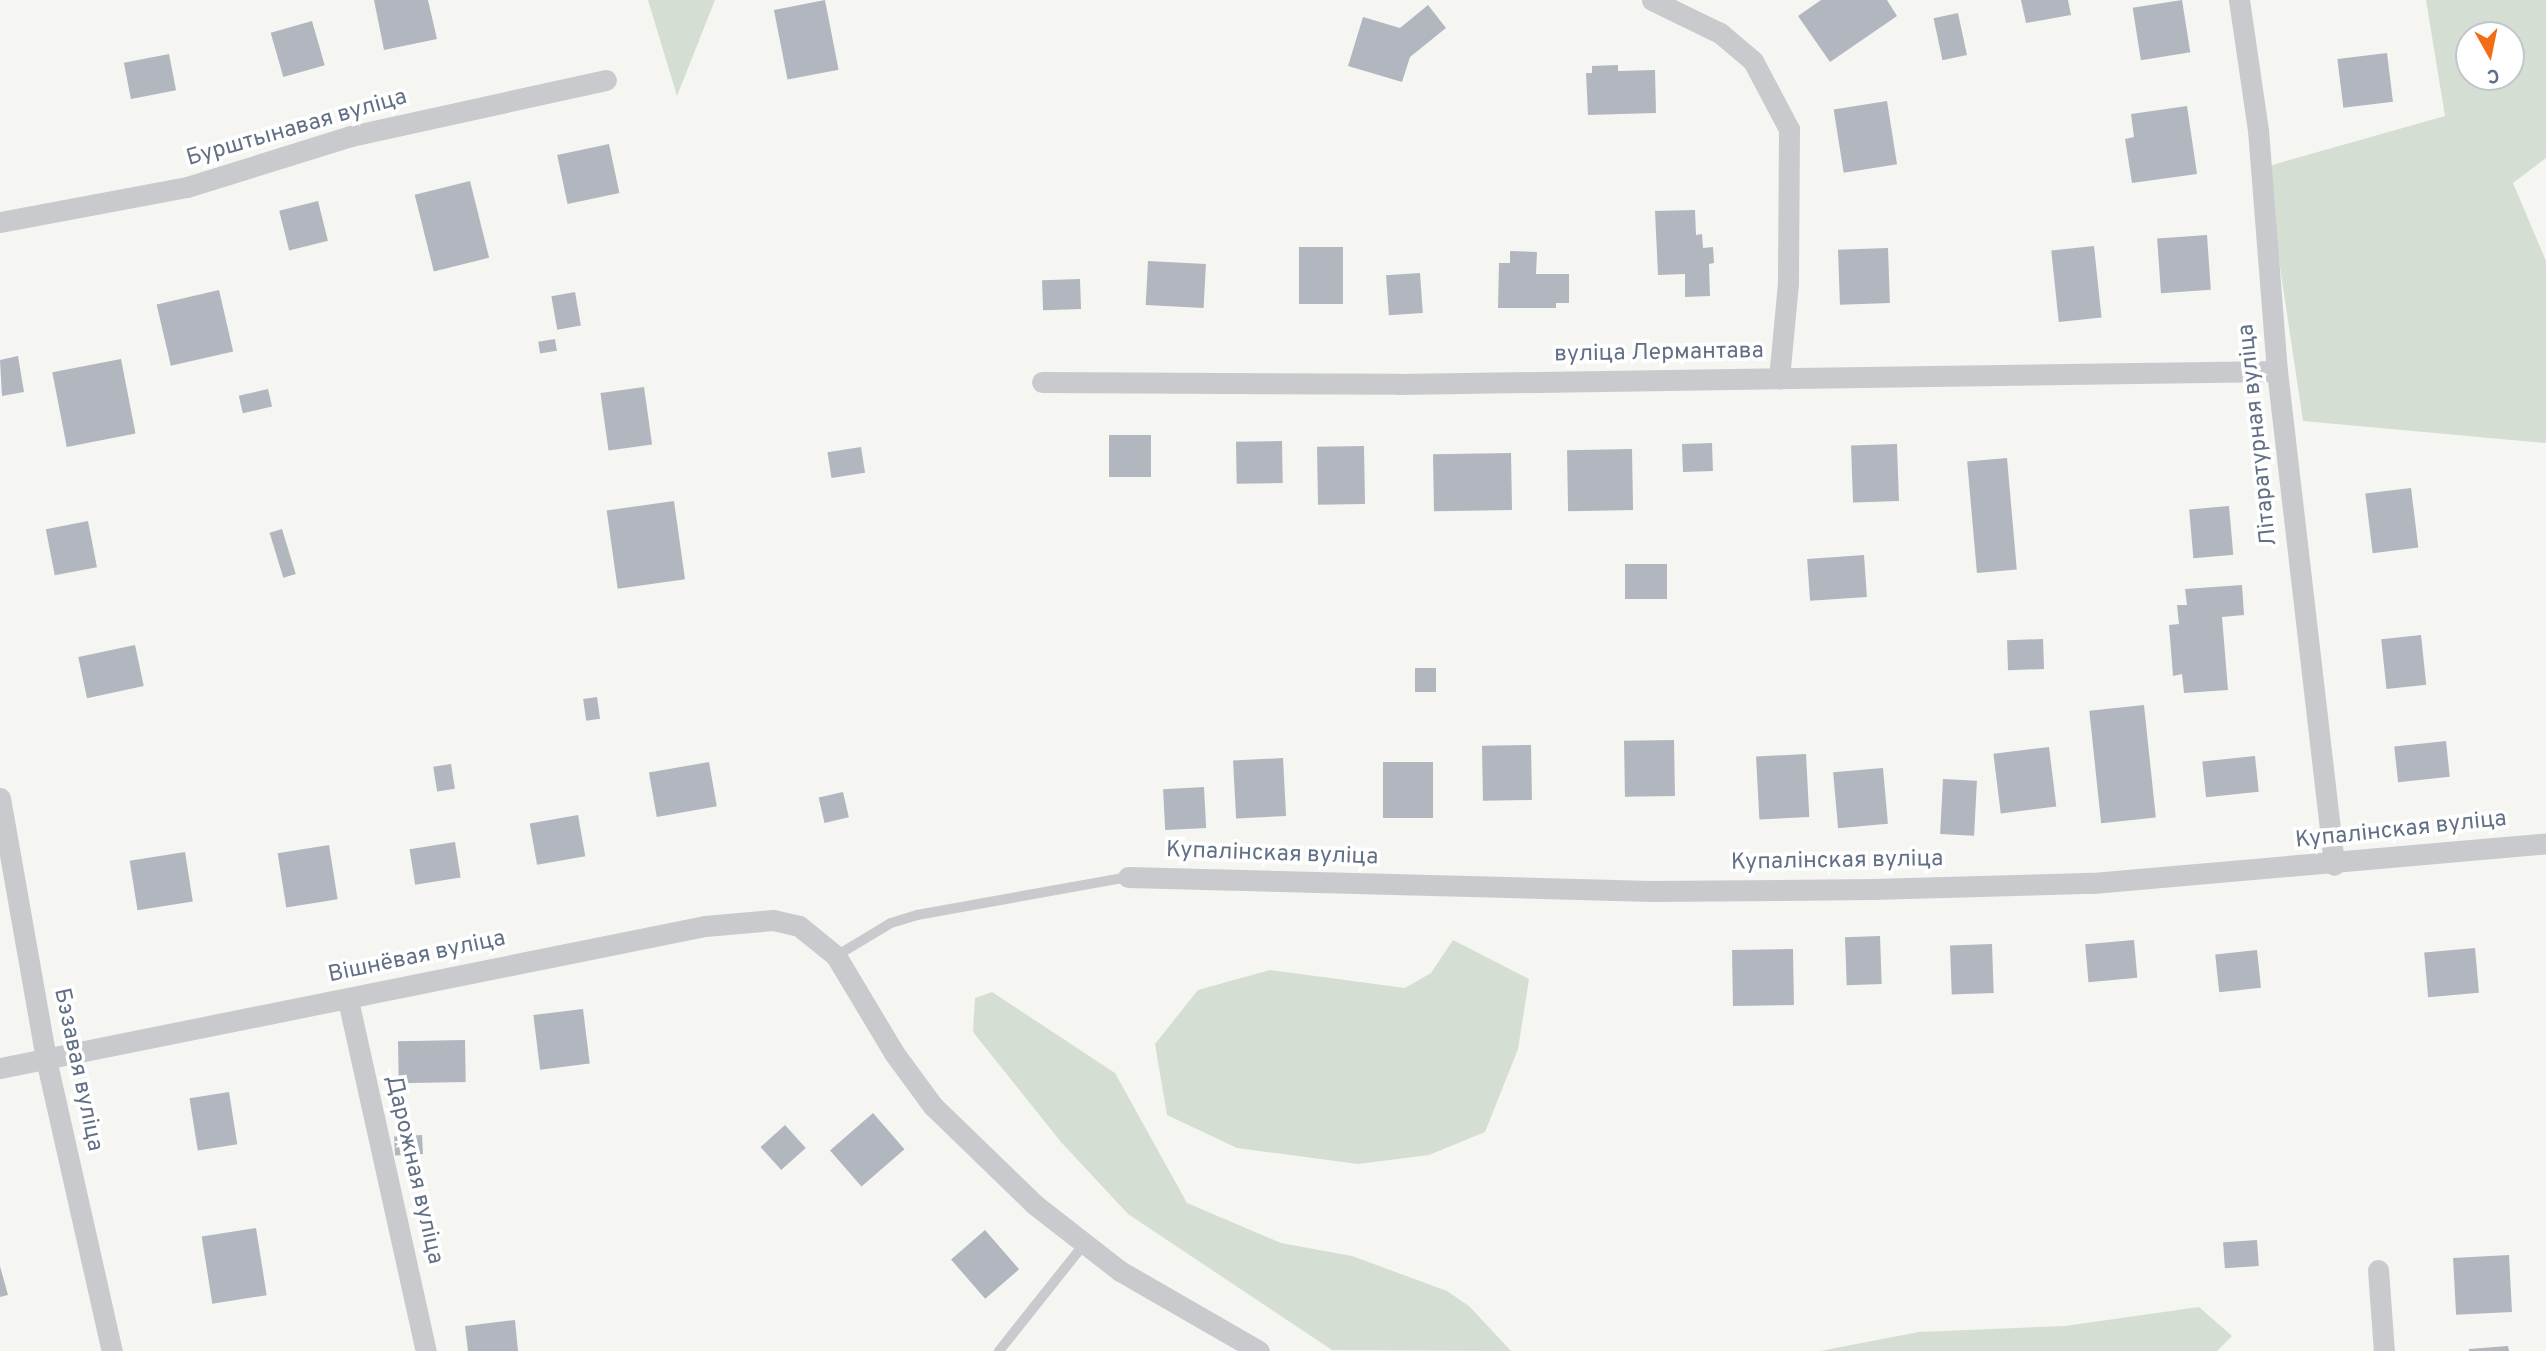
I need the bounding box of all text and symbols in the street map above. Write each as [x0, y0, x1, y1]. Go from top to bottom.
north arrow [2455, 21, 2525, 91]
text: С [2485, 62, 2501, 88]
street label: Бурштынавая вуліца [184, 84, 410, 174]
street label: Літаратурная вуліца [2234, 322, 2284, 548]
street label: вуліца Лермантава [1554, 338, 1764, 370]
street label: Купалінская вуліца [2294, 806, 2508, 856]
street label: Купалінская вуліца [1165, 838, 1379, 872]
street label: Купалінская вуліца [1731, 846, 1943, 878]
street label: Вішнёвая вуліца [326, 926, 508, 990]
street label: Бэзавая вуліца [46, 986, 108, 1154]
street label: Дарожная вуліца [378, 1073, 448, 1267]

